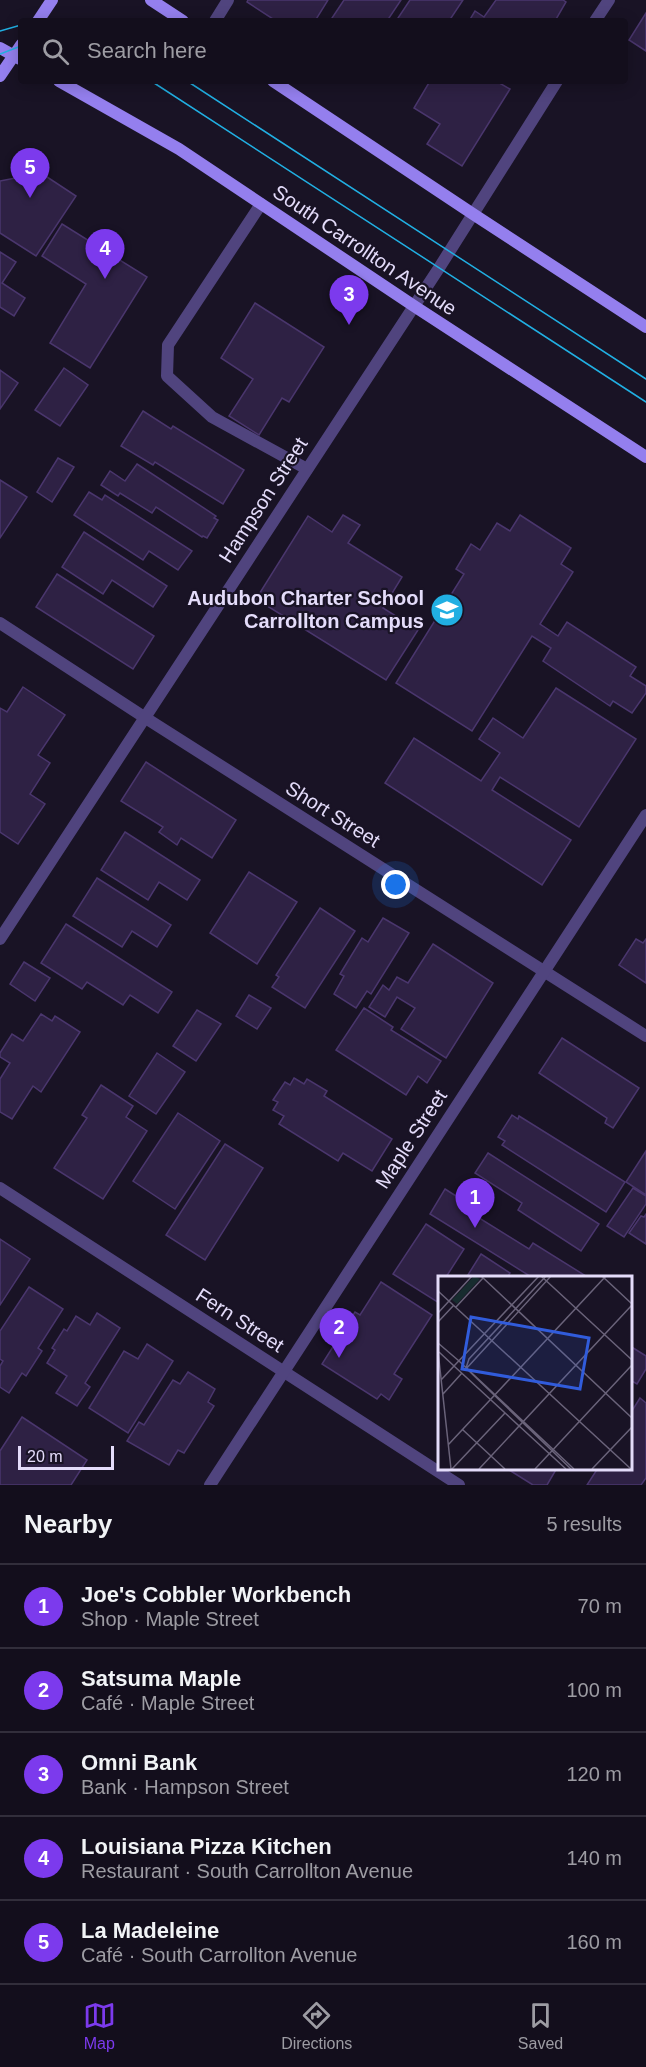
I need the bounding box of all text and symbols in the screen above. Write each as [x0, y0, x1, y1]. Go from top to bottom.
search box [18, 18, 628, 84]
icon: search [39, 35, 72, 68]
text: Search here [87, 38, 207, 63]
pin: 5 [10, 148, 50, 198]
street label: South Carrollton Avenue [269, 180, 461, 320]
pin: 4 [86, 230, 124, 279]
pin: 3 [330, 276, 368, 325]
street label: Hampson Street [214, 433, 312, 567]
place label: Audubon Charter School Carrollton Campus [187, 587, 424, 632]
school or university icon: Audubon Charter School Carrollton Campus [429, 592, 465, 628]
street label: Short Street [282, 776, 384, 852]
your location [381, 870, 410, 899]
street label: Maple Street [371, 1085, 451, 1193]
pin: 1 [456, 1178, 494, 1228]
inset map [438, 1276, 631, 1470]
street label: Fern Street [192, 1284, 288, 1357]
pin: 2 [320, 1308, 358, 1358]
scale bar [18, 1443, 114, 1470]
text: 20 m [27, 1448, 63, 1465]
text: Nearby [24, 1509, 112, 1539]
text: 5 results [546, 1513, 622, 1535]
text: Joe's Cobbler Workbench [81, 1582, 351, 1607]
text: 1 [38, 1595, 49, 1617]
text: 70 m [578, 1595, 622, 1617]
text: Shop · Maple Street [81, 1608, 259, 1630]
text: Satsuma Maple [81, 1666, 241, 1691]
text: 2 [38, 1679, 49, 1701]
text: 100 m [566, 1679, 622, 1701]
text: Café · Maple Street [81, 1692, 254, 1714]
text: Omni Bank [81, 1750, 197, 1775]
text: 3 [38, 1763, 49, 1785]
text: 120 m [566, 1763, 622, 1785]
text: Bank · Hampson Street [81, 1776, 289, 1798]
text: Louisiana Pizza Kitchen [81, 1834, 332, 1859]
text: 4 [38, 1847, 49, 1869]
text: 140 m [566, 1847, 622, 1869]
text: Restaurant · South Carrollton Avenue [81, 1860, 413, 1882]
text: La Madeleine [81, 1918, 219, 1943]
text: 5 [38, 1931, 49, 1953]
text: 160 m [566, 1931, 622, 1953]
text: Café · South Carrollton Avenue [81, 1944, 357, 1966]
tab: Map [83, 1999, 116, 2053]
tab: Directions [281, 1999, 352, 2053]
tab: Saved [518, 1999, 563, 2053]

